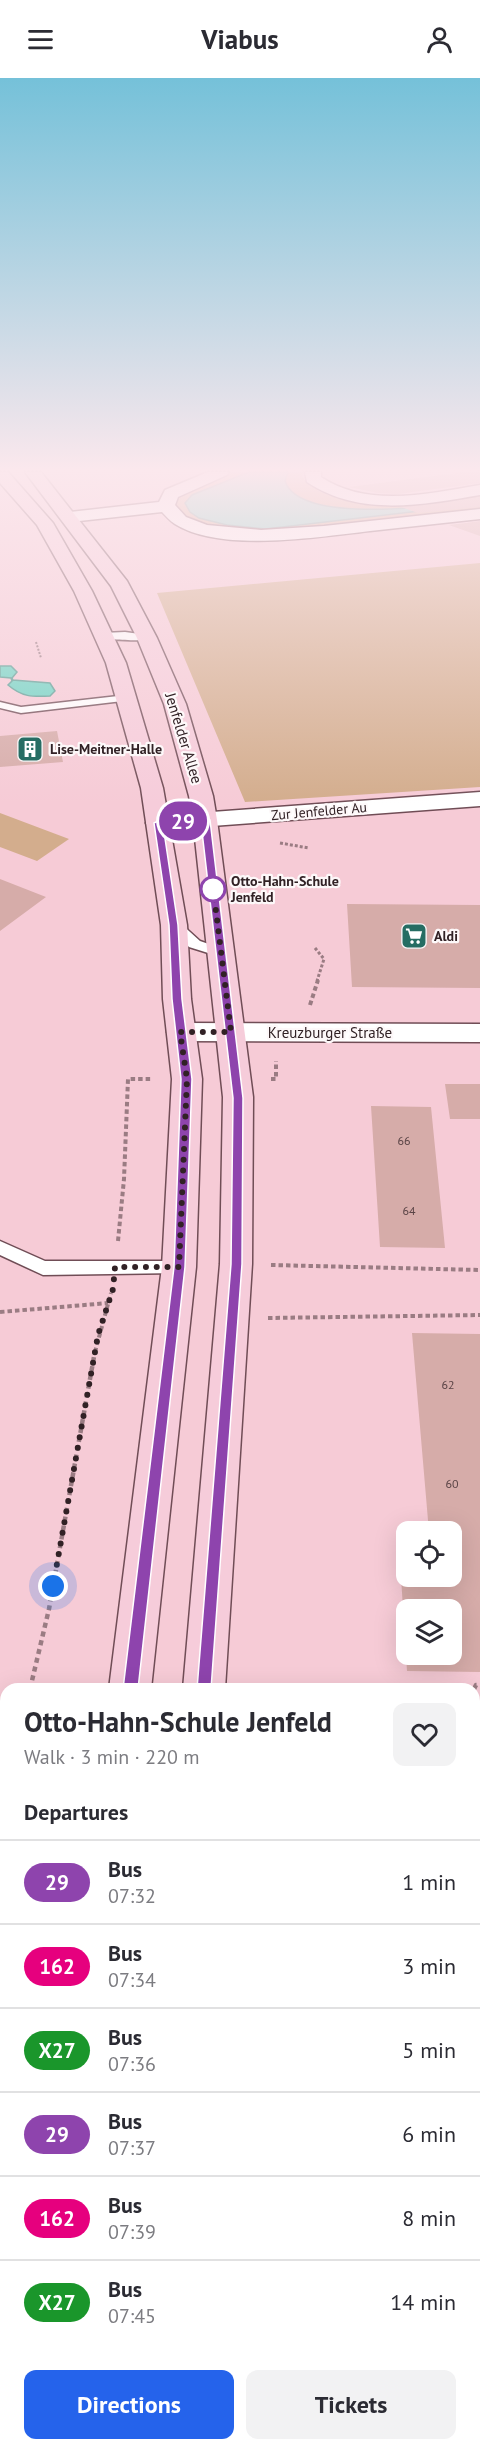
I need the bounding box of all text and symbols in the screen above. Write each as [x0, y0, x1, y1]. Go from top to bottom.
text: Viabus [201, 22, 279, 56]
icon: menu [24, 23, 57, 56]
icon: person [423, 23, 456, 56]
street label: Jenfelder Allee [161, 689, 207, 786]
building icon: Lise-Meitner-Halle [15, 734, 45, 764]
place label: Lise-Meitner-Halle [50, 740, 162, 758]
street label: Zur Jenfelder Au [270, 798, 368, 824]
line badge: 29 [156, 802, 210, 840]
text: 29 [171, 808, 195, 835]
place label: Otto-Hahn-Schule Jenfeld [230, 872, 339, 906]
marker: Otto-Hahn-Schule Jenfeld [200, 876, 226, 902]
supermarket icon: Aldi [399, 921, 429, 951]
place label: Aldi [434, 927, 458, 945]
street label: Kreuzburger Straße [268, 1023, 392, 1042]
house number: 66 [397, 1133, 411, 1148]
house number: 64 [402, 1203, 416, 1218]
house number: 62 [441, 1377, 455, 1392]
house number: 60 [445, 1476, 459, 1491]
map controls [396, 1521, 462, 1665]
button: locate [396, 1521, 462, 1587]
your location [38, 1571, 68, 1601]
button: layers [396, 1599, 462, 1665]
text: Otto-Hahn-Schule Jenfeld [24, 1703, 332, 1740]
button: heart [393, 1703, 456, 1766]
text: Walk · 3 min · 220 m [24, 1744, 200, 1770]
text: Departures [24, 1798, 128, 1826]
text: Bus [108, 1855, 142, 1883]
text: 1 min [402, 1868, 456, 1896]
text: 29 [45, 1869, 69, 1896]
text: 07:32 [108, 1883, 156, 1909]
text: Bus [108, 1939, 142, 1967]
text: 3 min [402, 1952, 456, 1980]
text: 162 [39, 1953, 75, 1980]
text: 07:34 [108, 1967, 156, 1993]
text: Bus [108, 2023, 142, 2051]
text: 5 min [402, 2036, 456, 2064]
text: X27 [38, 2037, 76, 2064]
text: 07:36 [108, 2051, 156, 2077]
text: Bus [108, 2107, 142, 2135]
text: 6 min [402, 2120, 456, 2148]
text: 29 [45, 2121, 69, 2148]
text: 07:37 [108, 2135, 156, 2161]
text: Bus [108, 2191, 142, 2219]
text: 8 min [402, 2204, 456, 2232]
text: 162 [39, 2205, 75, 2232]
text: 07:39 [108, 2219, 156, 2245]
text: Bus [108, 2275, 142, 2303]
text: 14 min [390, 2288, 456, 2316]
text: X27 [38, 2289, 76, 2316]
text: 07:45 [108, 2303, 156, 2329]
button: Directions [24, 2370, 234, 2439]
button: Tickets [246, 2370, 456, 2439]

